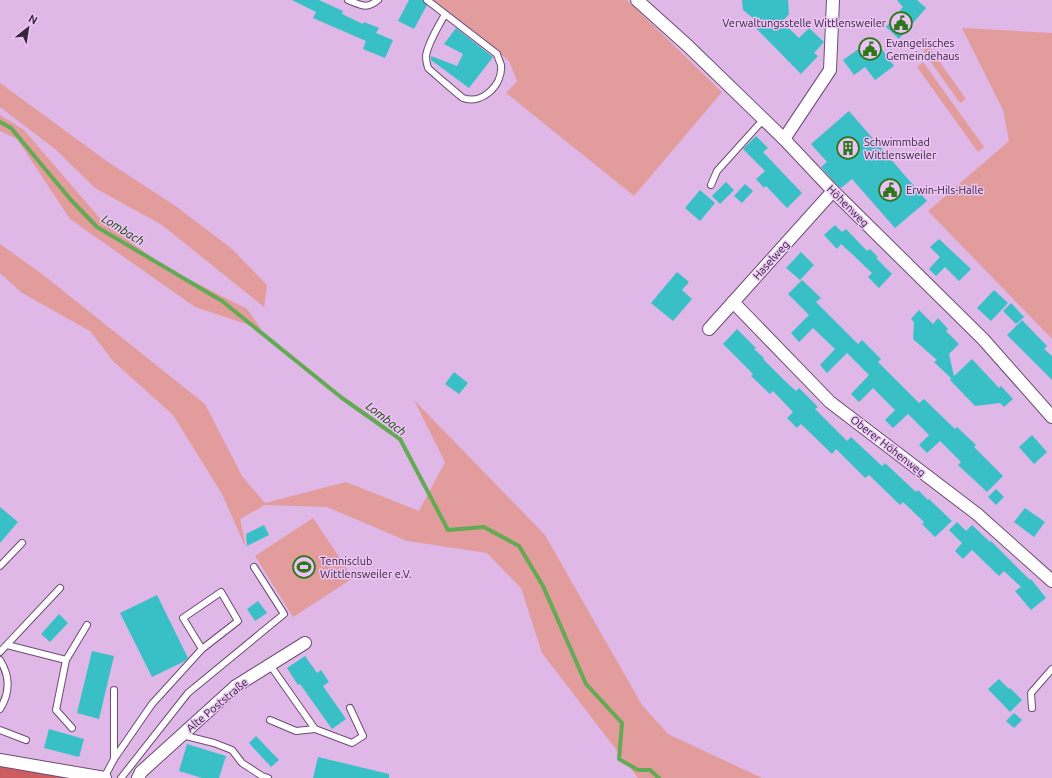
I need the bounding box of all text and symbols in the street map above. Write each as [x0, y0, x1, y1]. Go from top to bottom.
north arrow [8, 8, 48, 48]
public building icon: Verwaltungsstelle Wittlensweiler [888, 10, 914, 36]
text: N [26, 12, 40, 27]
place label: Verwaltungsstelle Wittlensweiler [722, 17, 887, 29]
public building icon: Evangelisches Gemeindehaus [857, 36, 883, 62]
place label: Evangelisches Gemeindehaus [886, 37, 960, 62]
building icon: Schwimmbad Wittlensweiler [835, 135, 861, 161]
place label: Schwimmbad Wittlensweiler [864, 136, 937, 161]
public building icon: Erwin-Hils-Halle [877, 177, 903, 203]
street label: Höhenweg [825, 183, 871, 229]
place label: Erwin-Hils-Halle [906, 184, 984, 196]
water label: Lombach [100, 212, 147, 248]
street label: Haselweg [750, 238, 792, 282]
water label: Lombach [364, 399, 409, 438]
street label: Oberer Höhenweg [848, 413, 928, 479]
sports icon: Tennisclub Wittlensweiler e.V. [291, 554, 317, 580]
place label: Tennisclub Wittlensweiler e.V. [320, 555, 412, 580]
street label: Alte Poststraße [184, 676, 250, 734]

